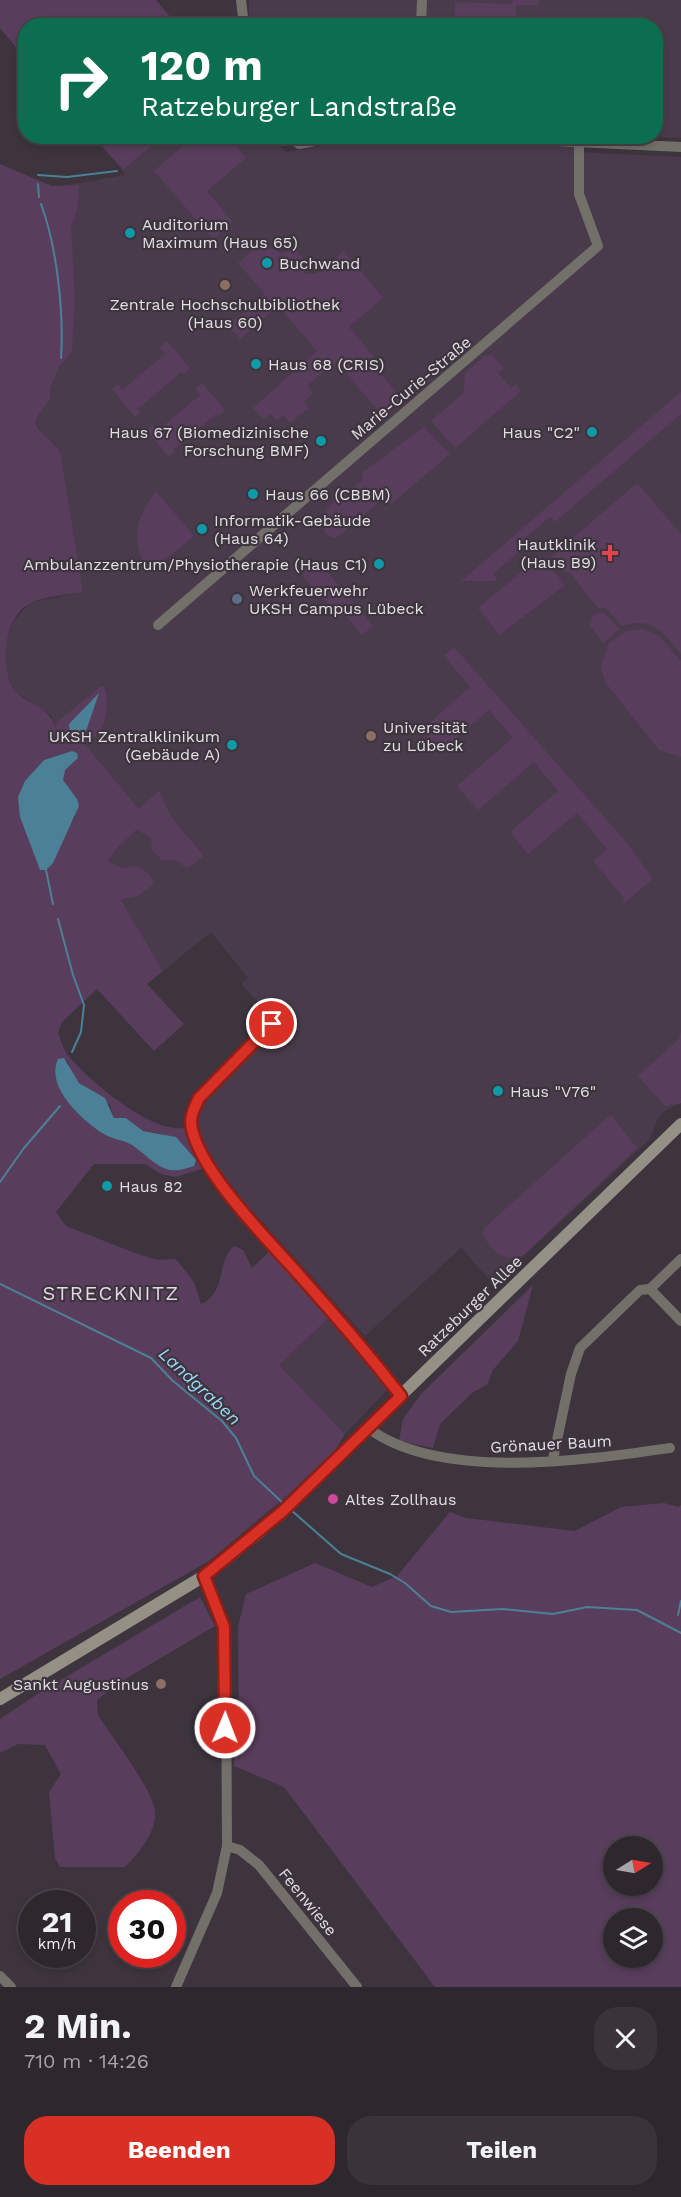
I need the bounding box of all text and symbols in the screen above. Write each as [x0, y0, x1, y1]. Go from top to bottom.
text: 120 m [141, 41, 263, 90]
icon: right [42, 42, 120, 120]
text: Ratzeburger Landstraße [141, 91, 457, 123]
place label: Auditorium Maximum (Haus 65) [142, 215, 298, 252]
marker: Auditorium Maximum (Haus 65) [123, 226, 137, 240]
place label: Buchwand [279, 254, 360, 273]
marker: Buchwand [260, 256, 274, 270]
marker: Zentrale Hochschulbibliothek (Haus 60) [218, 278, 232, 292]
place label: Zentrale Hochschulbibliothek (Haus 60) [110, 295, 340, 332]
street label: Marie-Curie-Straße [347, 332, 475, 444]
place label: Haus 68 (CRIS) [268, 355, 384, 374]
marker: Haus 68 (CRIS) [249, 357, 263, 371]
place label: Haus 67 (Biomedizinische Forschung BMF) [109, 423, 309, 460]
place label: Haus "C2" [502, 423, 580, 442]
marker: Haus "C2" [585, 425, 599, 439]
marker: Haus 67 (Biomedizinische Forschung BMF) [314, 434, 328, 448]
place label: Haus 66 (CBBM) [265, 485, 390, 504]
marker: Haus 66 (CBBM) [246, 487, 260, 501]
place label: Informatik-Gebäude (Haus 64) [214, 511, 371, 548]
marker: Informatik-Gebäude (Haus 64) [195, 522, 209, 536]
place label: Hautklinik (Haus B9) [517, 535, 596, 572]
marker: Hautklinik (Haus B9) [601, 544, 619, 562]
place label: Ambulanzzentrum/Physiotherapie (Haus C1) [24, 555, 367, 574]
marker: Ambulanzzentrum/Physiotherapie (Haus C1) [372, 557, 386, 571]
place label: Werkfeuerwehr UKSH Campus Lübeck [249, 581, 424, 618]
marker: Werkfeuerwehr UKSH Campus Lübeck [230, 592, 244, 606]
place label: Universität zu Lübeck [383, 718, 467, 755]
place label: UKSH Zentralklinikum (Gebäude A) [49, 727, 220, 764]
marker: Universität zu Lübeck [364, 729, 378, 743]
marker: UKSH Zentralklinikum (Gebäude A) [225, 738, 239, 752]
pin [246, 998, 297, 1049]
icon: arrive [255, 1007, 288, 1040]
place label: Haus "V76" [510, 1082, 596, 1101]
marker: Haus "V76" [491, 1084, 505, 1098]
place label: Haus 82 [119, 1177, 183, 1196]
marker: Haus 82 [100, 1179, 114, 1193]
street label: Ratzeburger Allee [414, 1251, 526, 1361]
district label: STRECKNITZ [42, 1281, 180, 1305]
water label: Landgraben [155, 1343, 245, 1429]
street label: Grönauer Baum [490, 1431, 612, 1457]
place label: Altes Zollhaus [345, 1490, 456, 1509]
marker: Altes Zollhaus [326, 1492, 340, 1506]
place label: Sankt Augustinus [13, 1675, 149, 1694]
marker: Sankt Augustinus [154, 1677, 168, 1691]
position arrow [193, 1696, 257, 1760]
north arrow [603, 1836, 663, 1896]
map controls [603, 1836, 663, 1968]
street label: Feenwiese [275, 1864, 341, 1940]
speed limit sign: 30 [108, 1890, 186, 1968]
text: 21 [42, 1904, 72, 1939]
button: layers [603, 1908, 663, 1968]
text: km/h [38, 1935, 76, 1953]
text: 2 Min. [24, 2005, 132, 2047]
button: close [594, 2007, 657, 2070]
text: 710 m · 14:26 [24, 2049, 149, 2073]
button: Beenden [24, 2116, 335, 2185]
button: Teilen [347, 2116, 657, 2185]

